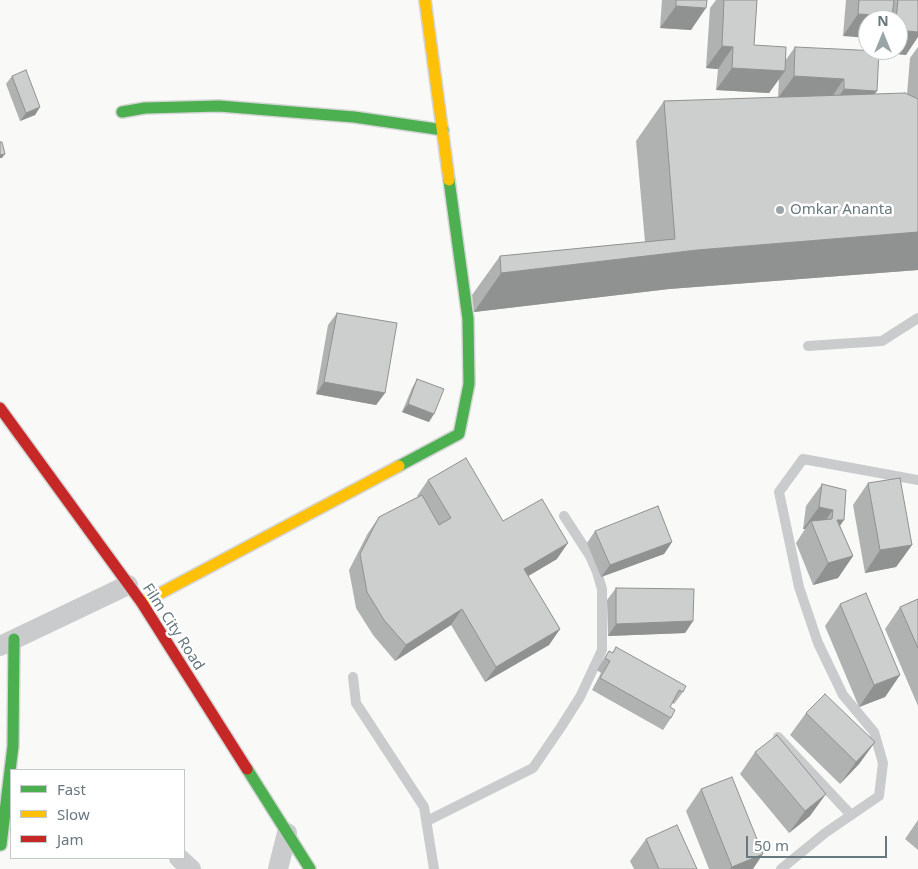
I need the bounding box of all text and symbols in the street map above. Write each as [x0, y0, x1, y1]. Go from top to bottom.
north arrow [858, 10, 908, 60]
text: N [877, 11, 889, 30]
place label: Omkar Ananta [790, 201, 893, 219]
marker: Omkar Ananta [774, 204, 786, 216]
street label: Film City Road [138, 580, 208, 674]
legend [10, 769, 185, 859]
text: Fast [57, 779, 86, 799]
text: Slow [57, 804, 90, 824]
scale bar [748, 826, 889, 858]
text: Jam [57, 829, 84, 849]
text: 50 m [754, 835, 789, 855]

